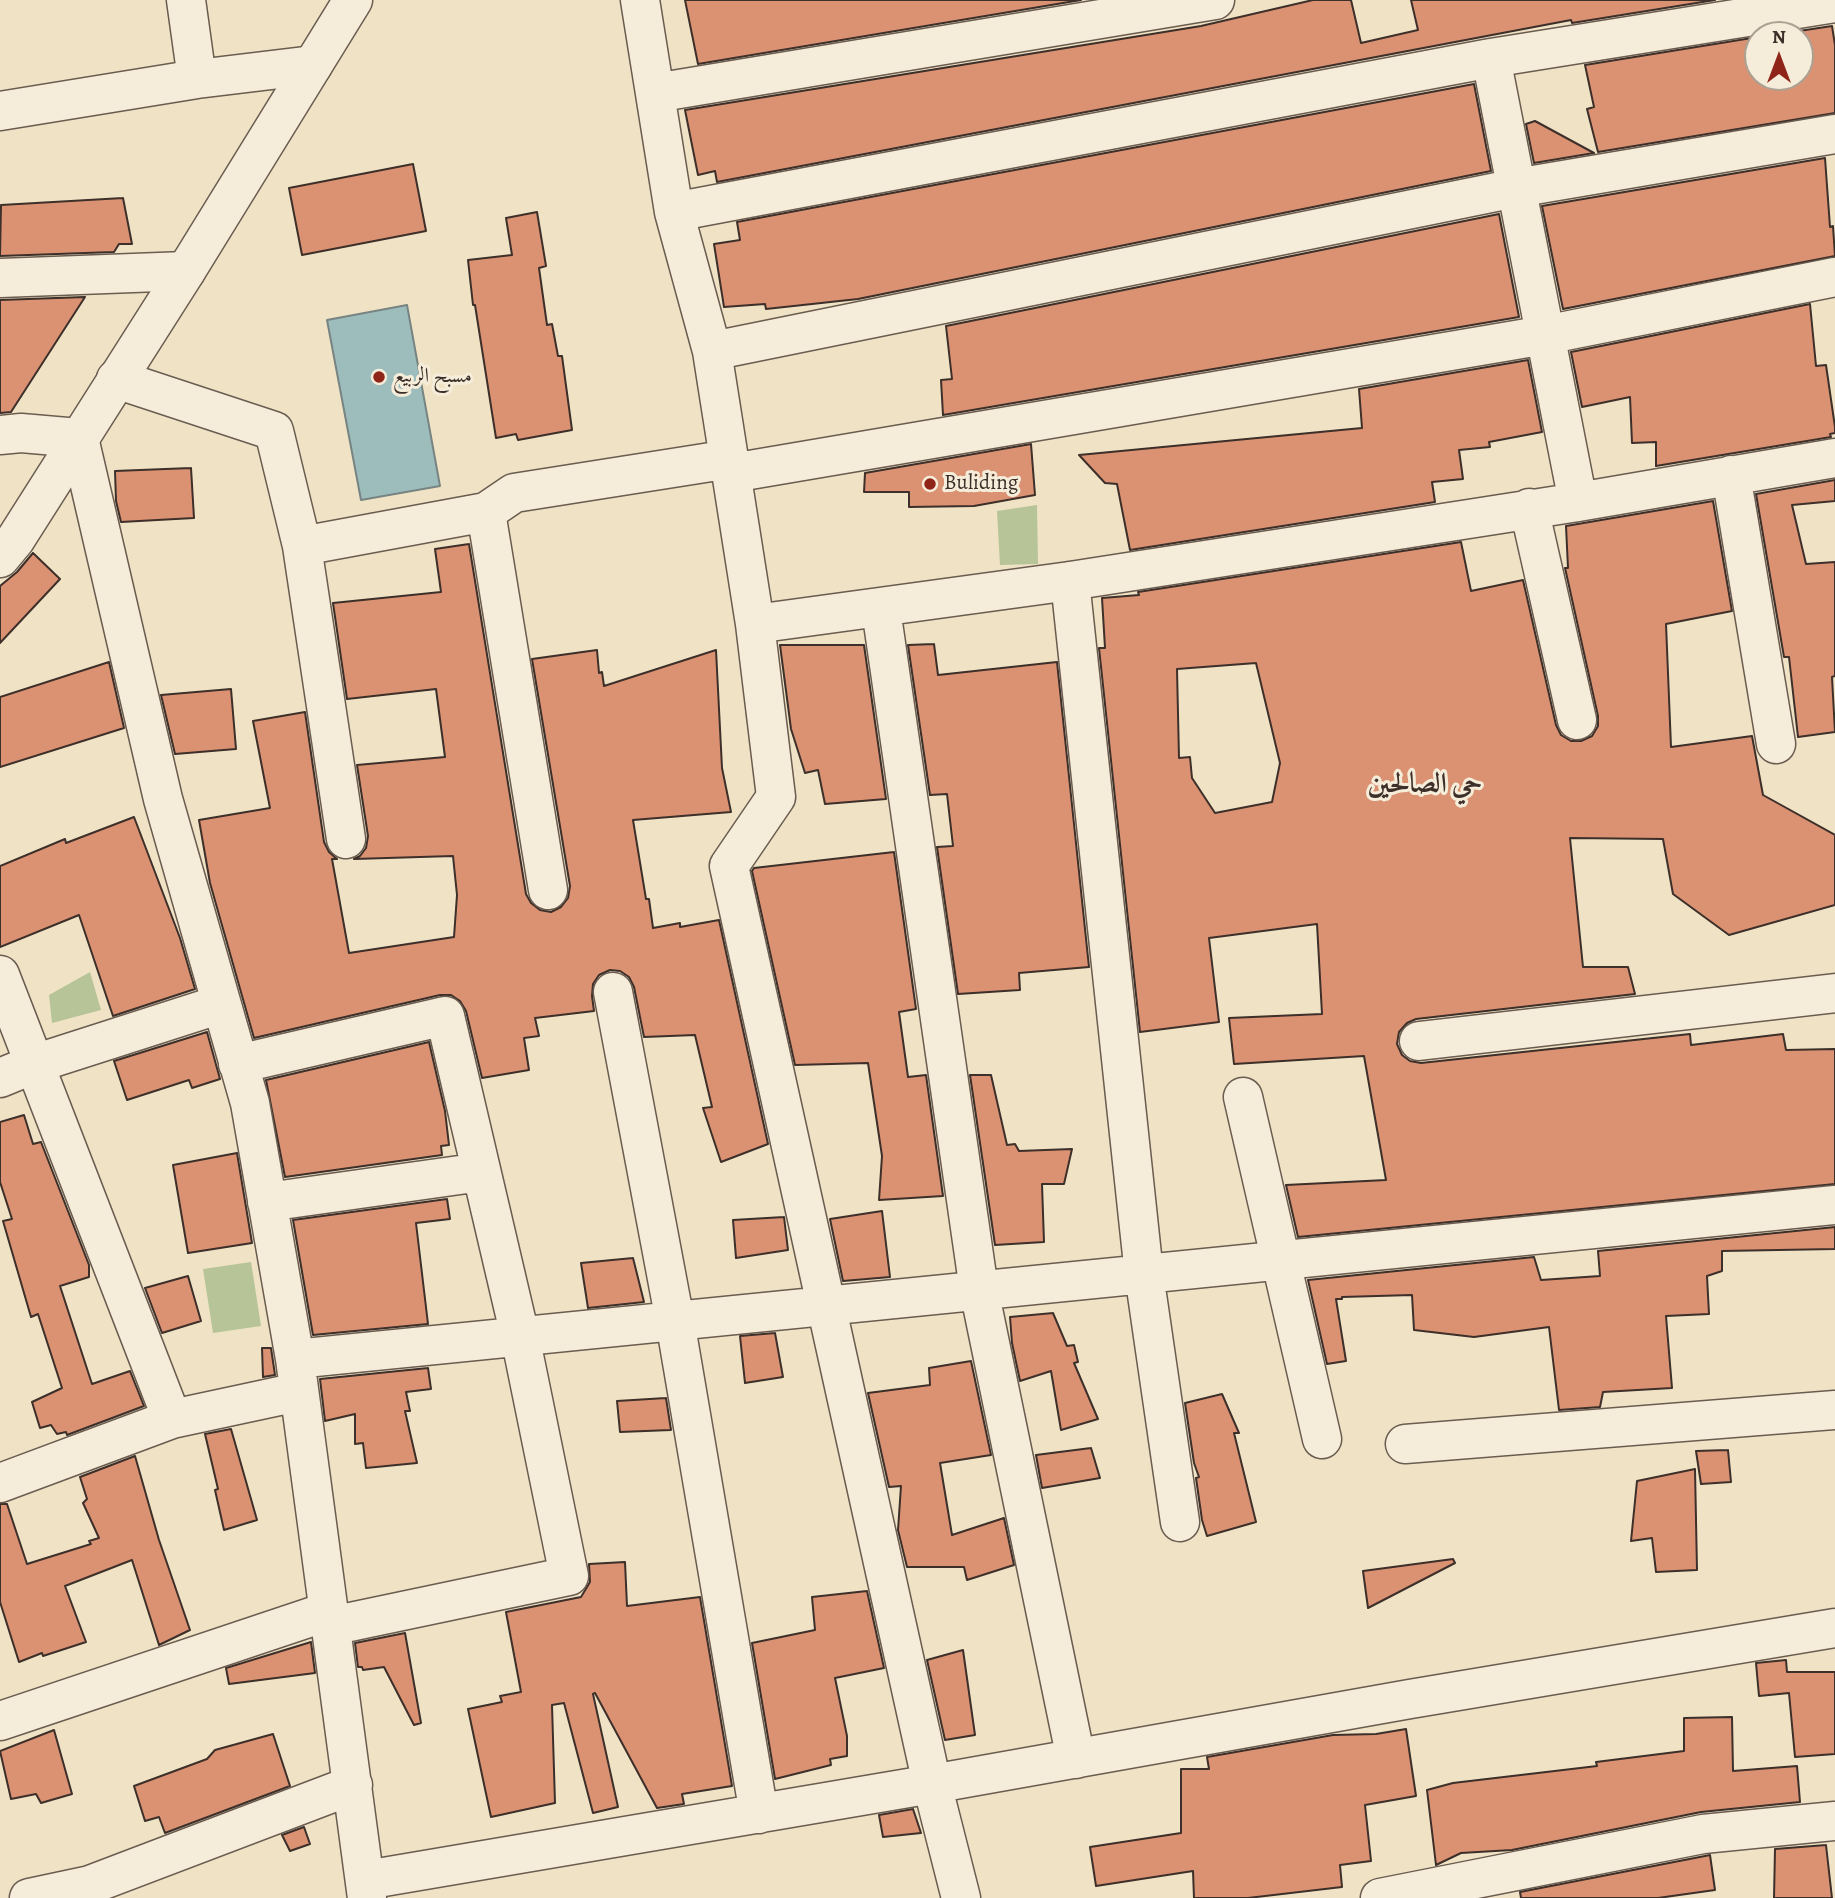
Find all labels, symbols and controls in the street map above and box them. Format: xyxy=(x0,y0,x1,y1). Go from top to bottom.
north arrow xyxy=(1744,21,1814,91)
text: N xyxy=(1772,24,1786,50)
place label: مسبح الربيع xyxy=(393,364,472,390)
marker: مسبح الربيع xyxy=(371,369,387,385)
place label: Buliding xyxy=(944,471,1018,497)
marker: Buliding xyxy=(922,476,938,492)
district label: حي الصالحين xyxy=(1368,768,1482,802)

